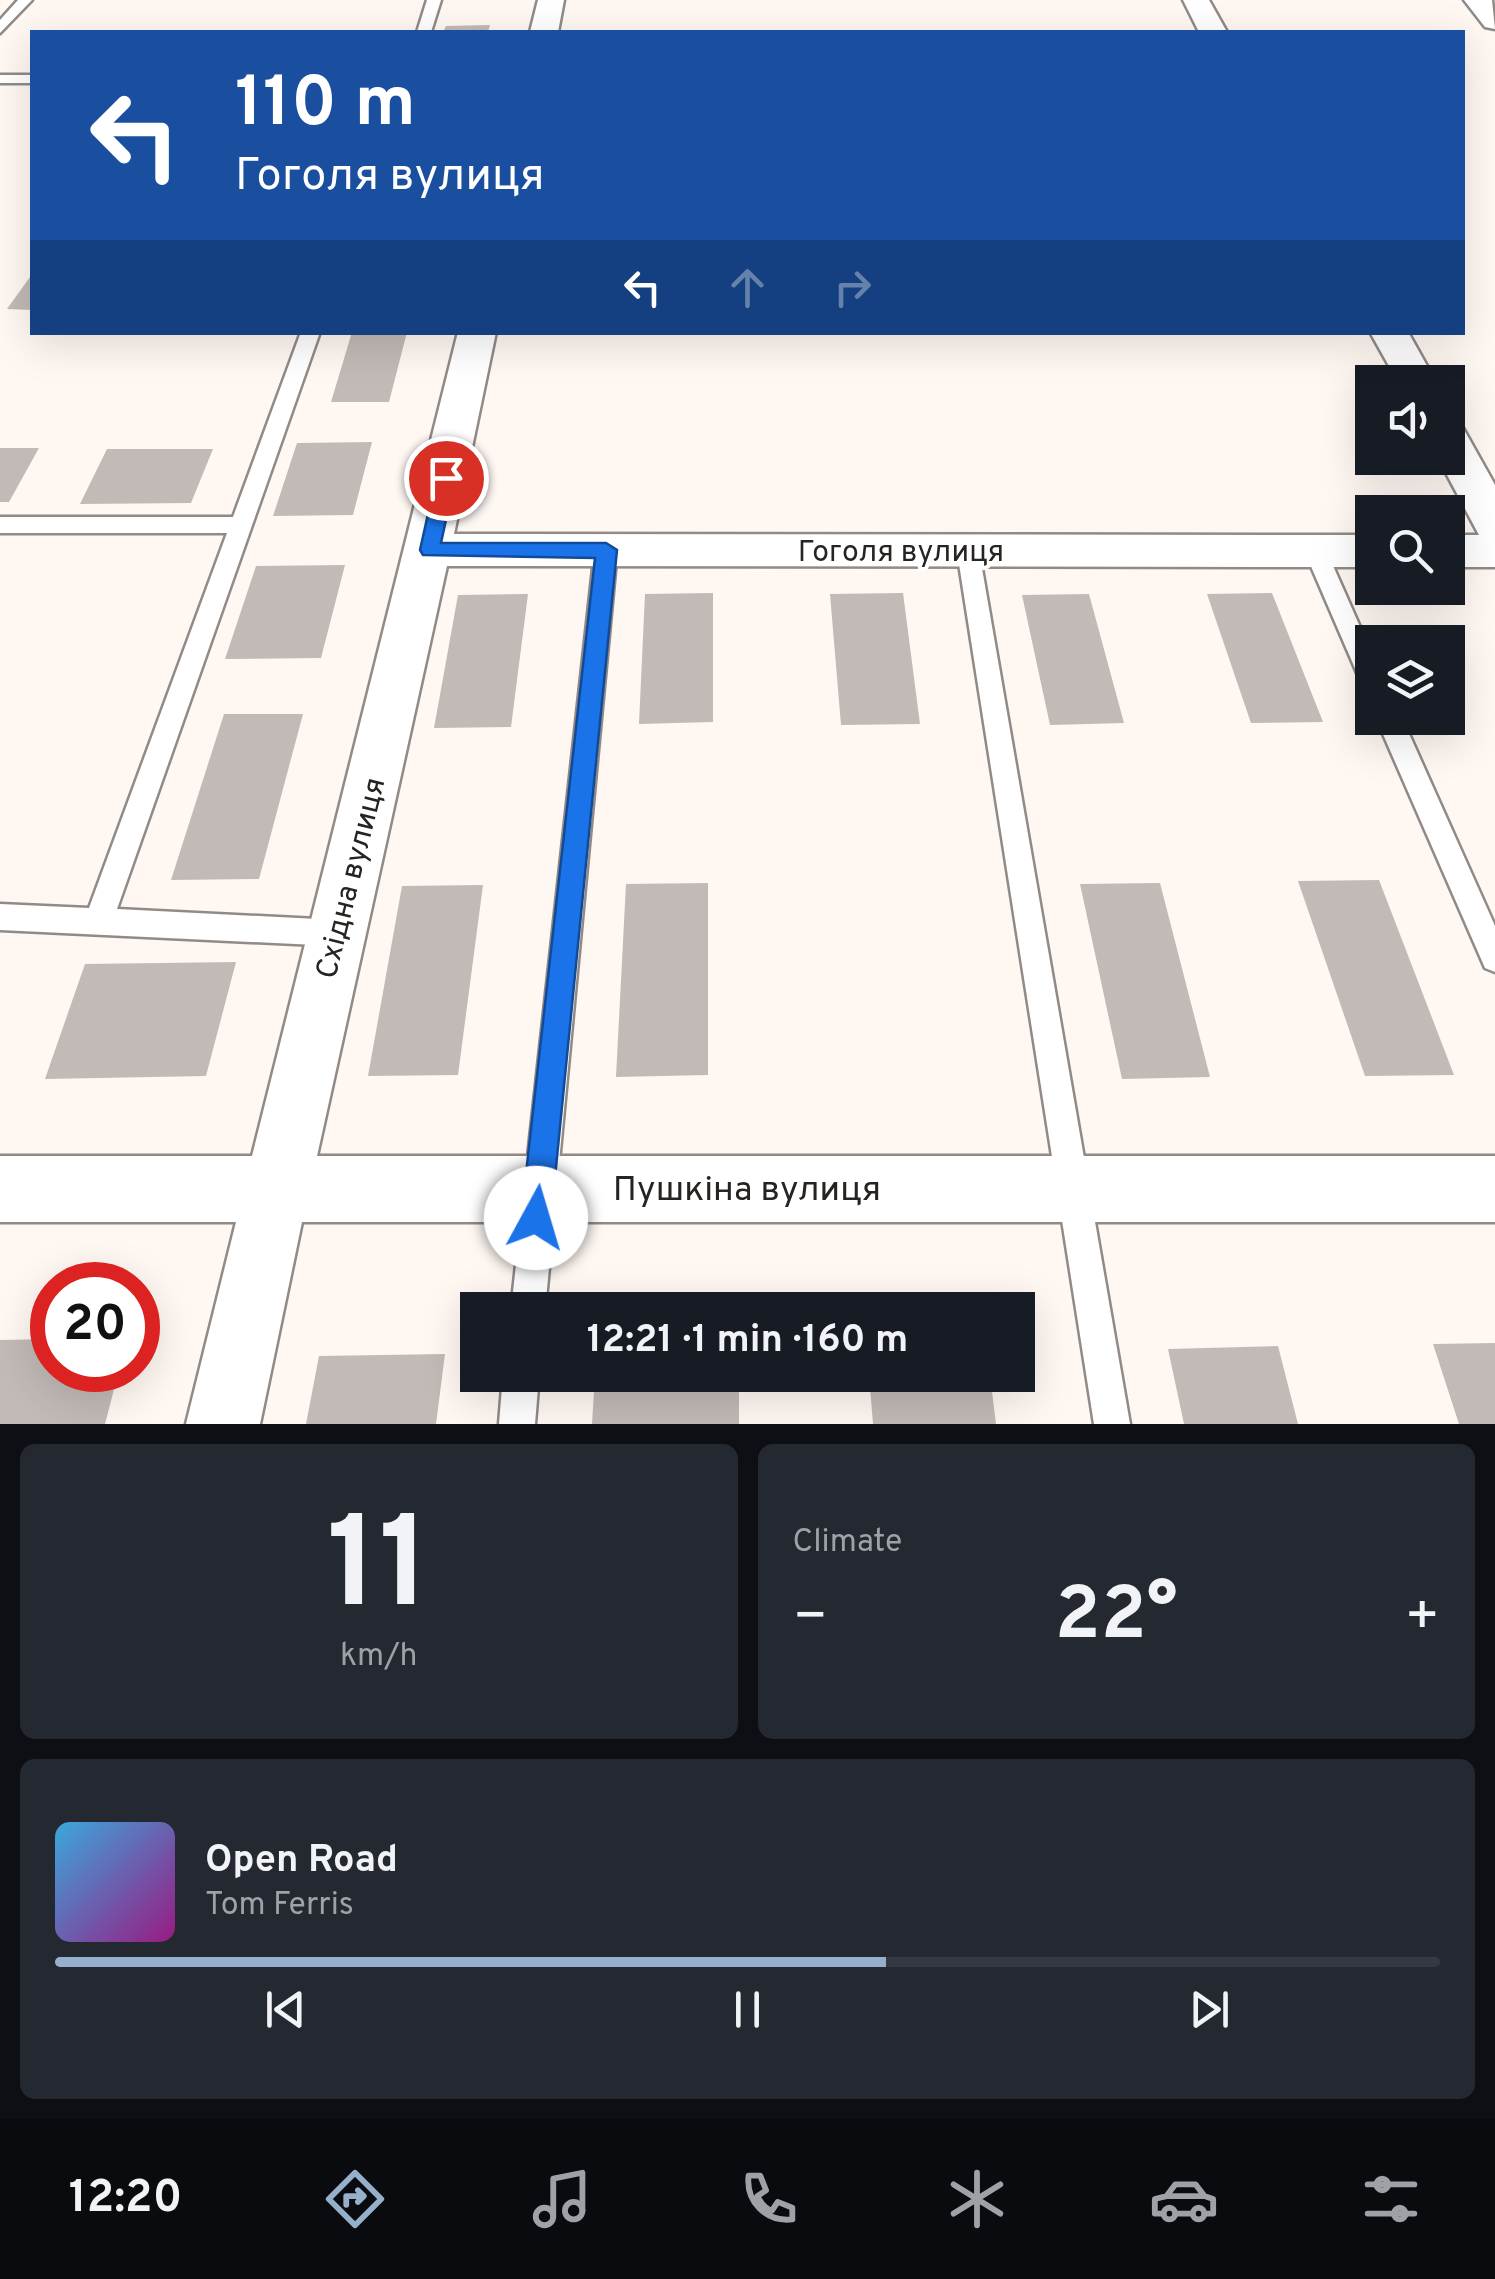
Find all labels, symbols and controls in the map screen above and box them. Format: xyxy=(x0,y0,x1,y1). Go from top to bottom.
text: 110 m xyxy=(235,62,416,151)
icon: left xyxy=(70,70,200,200)
text: Гоголя вулиця xyxy=(235,149,545,206)
icon: left xyxy=(615,260,670,315)
icon: ahead xyxy=(720,260,775,315)
icon: right xyxy=(825,260,880,315)
map controls xyxy=(1355,365,1465,735)
button: sound xyxy=(1355,365,1465,475)
pin xyxy=(404,436,489,521)
icon: arrive xyxy=(419,451,474,506)
button: search xyxy=(1355,495,1465,605)
street label: Гоголя вулиця xyxy=(798,535,1004,572)
button: layers xyxy=(1355,625,1465,735)
street label: Східна вулиця xyxy=(310,774,395,983)
position arrow xyxy=(484,1166,588,1270)
street label: Пушкіна вулиця xyxy=(613,1169,881,1213)
speed limit sign: 20 xyxy=(30,1262,160,1392)
text: 12:21 · 1 min · 160 m xyxy=(587,1317,908,1366)
text: 11 xyxy=(327,1489,431,1654)
text: Climate xyxy=(793,1523,902,1563)
text: 22° xyxy=(1055,1571,1178,1666)
text: − xyxy=(793,1584,828,1654)
text: + xyxy=(1405,1584,1440,1654)
text: km/h xyxy=(340,1637,418,1677)
text: Open Road xyxy=(205,1837,398,1886)
text: Tom Ferris xyxy=(205,1886,354,1926)
icon: previous xyxy=(258,1982,313,2037)
icon: pause xyxy=(720,1982,775,2037)
icon: next xyxy=(1182,1982,1237,2037)
icon: directions xyxy=(320,2164,390,2234)
icon: music xyxy=(527,2164,597,2234)
icon: phone xyxy=(734,2164,804,2234)
icon: climate xyxy=(942,2164,1012,2234)
icon: car xyxy=(1149,2164,1219,2234)
icon: filters xyxy=(1356,2164,1426,2234)
text: 12:20 xyxy=(69,2171,182,2228)

